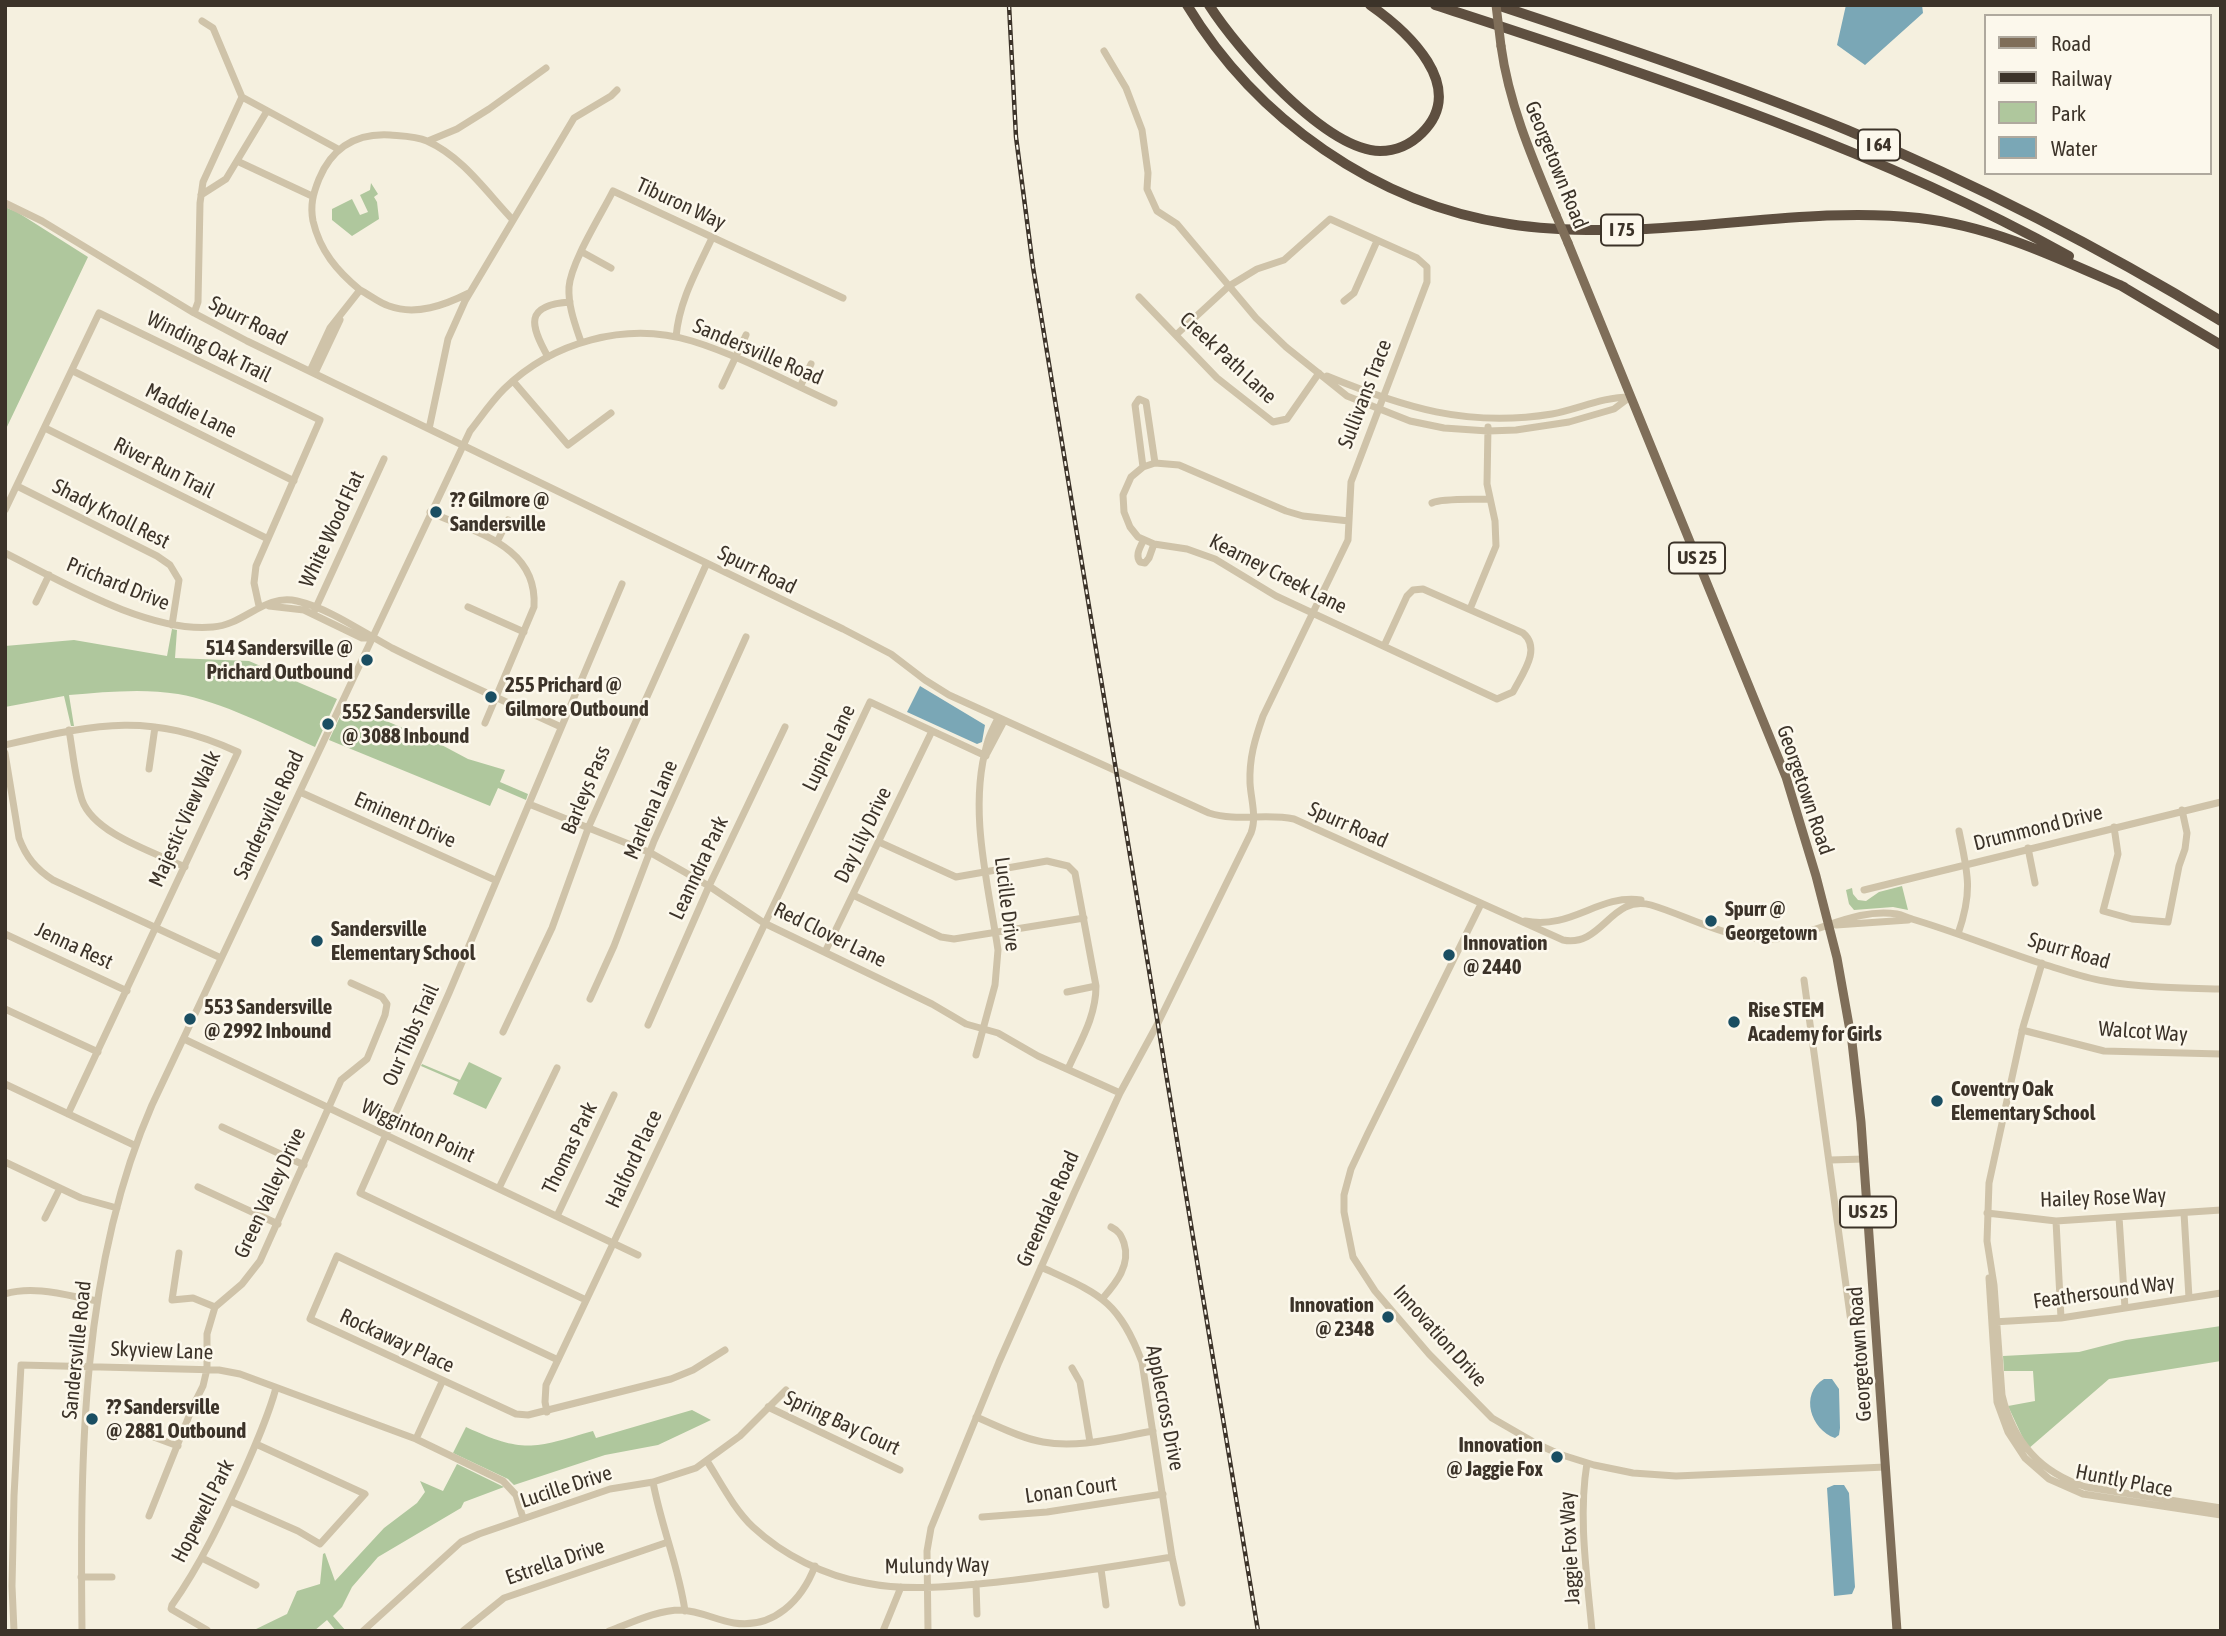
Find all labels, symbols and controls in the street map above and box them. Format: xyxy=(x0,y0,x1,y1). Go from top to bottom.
legend xyxy=(1984,14,2212,175)
text: Road xyxy=(2051,31,2091,55)
text: Railway xyxy=(2051,66,2112,90)
street label: Georgetown Road xyxy=(1519,98,1593,232)
text: Park xyxy=(2051,101,2086,125)
road number: I 64 xyxy=(1858,130,1900,160)
text: Water xyxy=(2051,136,2097,160)
street label: Tiburon Way xyxy=(632,172,730,236)
road number: I 75 xyxy=(1601,214,1643,246)
street label: Spurr Road xyxy=(205,291,291,351)
street label: Winding Oak Trail xyxy=(143,306,275,388)
street label: Creek Path Lane xyxy=(1174,307,1282,409)
street label: Sandersville Road xyxy=(689,313,827,391)
street label: Sullivans Trace xyxy=(1333,336,1397,452)
street label: Maddie Lane xyxy=(141,378,241,444)
street label: River Run Trail xyxy=(109,432,219,504)
street label: White Wood Flat xyxy=(294,467,370,591)
street label: Shady Knoll Rest xyxy=(48,474,174,554)
place label: ?? Gilmore @ Sandersville xyxy=(450,487,549,537)
marker: ?? Gilmore @ Sandersville xyxy=(428,504,444,520)
street label: Kearney Creek Lane xyxy=(1205,529,1351,619)
street label: Spurr Road xyxy=(714,540,800,600)
road number: US 25 xyxy=(1669,542,1725,573)
street label: Prichard Drive xyxy=(63,552,173,616)
place label: 514 Sandersville @ Prichard Outbound xyxy=(205,635,353,685)
marker: 514 Sandersville @ Prichard Outbound xyxy=(359,652,375,668)
place label: 255 Prichard @ Gilmore Outbound xyxy=(505,672,649,722)
marker: 255 Prichard @ Gilmore Outbound xyxy=(483,689,499,705)
place label: 552 Sandersville @ 3088 Inbound xyxy=(342,699,470,749)
street label: Lupine Lane xyxy=(797,701,861,795)
marker: 552 Sandersville @ 3088 Inbound xyxy=(320,716,336,732)
street label: Georgetown Road xyxy=(1771,722,1839,858)
street label: Barleys Pass xyxy=(556,742,616,838)
street label: Majestic View Walk xyxy=(144,747,226,891)
street label: Sandersville Road xyxy=(228,747,310,883)
street label: Marlena Lane xyxy=(619,757,683,863)
street label: Day Lily Drive xyxy=(829,783,897,887)
street label: Eminent Drive xyxy=(350,786,460,854)
street label: Spurr Road xyxy=(1304,796,1392,854)
street label: Drummond Drive xyxy=(1971,800,2105,856)
street label: Leanndra Park xyxy=(664,812,734,924)
street label: Lucille Drive xyxy=(989,855,1025,953)
place label: Spurr @ Georgetown xyxy=(1725,896,1817,946)
street label: Red Clover Lane xyxy=(770,897,890,973)
marker: Spurr @ Georgetown xyxy=(1703,913,1719,929)
place label: Sandersville Elementary School xyxy=(331,916,475,966)
street label: Jenna Rest xyxy=(31,917,117,975)
street label: Spurr Road xyxy=(2025,927,2113,975)
place label: Innovation @ 2440 xyxy=(1463,930,1548,980)
marker: Sandersville Elementary School xyxy=(309,933,325,949)
marker: Innovation @ 2440 xyxy=(1441,947,1457,963)
street label: Our Tibbs Trail xyxy=(377,980,445,1090)
place label: 553 Sandersville @ 2992 Inbound xyxy=(204,994,332,1044)
place label: Rise STEM Academy for Girls xyxy=(1748,997,1882,1047)
marker: 553 Sandersville @ 2992 Inbound xyxy=(182,1011,198,1027)
marker: Rise STEM Academy for Girls xyxy=(1726,1014,1742,1030)
street label: Walcot Way xyxy=(2098,1016,2188,1048)
place label: Coventry Oak Elementary School xyxy=(1951,1076,2095,1126)
marker: Coventry Oak Elementary School xyxy=(1929,1093,1945,1109)
street label: Wigginton Point xyxy=(357,1094,479,1168)
street label: Thomas Park xyxy=(537,1098,603,1198)
street label: Halford Place xyxy=(600,1106,668,1212)
street label: Green Valley Drive xyxy=(229,1124,311,1262)
street label: Greendale Road xyxy=(1011,1147,1085,1271)
street label: Hailey Rose Way xyxy=(2039,1183,2167,1213)
road number: US 25 xyxy=(1840,1196,1896,1228)
street label: Feathersound Way xyxy=(2032,1270,2176,1314)
street label: Sandersville Road xyxy=(57,1280,97,1420)
street label: Innovation Drive xyxy=(1388,1280,1492,1392)
street label: Georgetown Road xyxy=(1843,1286,1877,1422)
place label: Innovation @ 2348 xyxy=(1289,1292,1374,1342)
street label: Rockaway Place xyxy=(336,1303,458,1379)
marker: Innovation @ 2348 xyxy=(1380,1309,1396,1325)
street label: Skyview Lane xyxy=(110,1337,214,1365)
street label: Applecross Drive xyxy=(1140,1343,1190,1473)
street label: Spring Bay Court xyxy=(780,1385,904,1461)
place label: ?? Sandersville @ 2881 Outbound xyxy=(106,1394,246,1444)
marker: ?? Sandersville @ 2881 Outbound xyxy=(84,1411,100,1427)
place label: Innovation @ Jaggie Fox xyxy=(1446,1432,1543,1482)
marker: Innovation @ Jaggie Fox xyxy=(1549,1449,1565,1465)
street label: Hopewell Park xyxy=(166,1455,240,1567)
street label: Huntly Place xyxy=(2073,1459,2175,1503)
street label: Lucille Drive xyxy=(517,1460,615,1514)
street label: Lonan Court xyxy=(1023,1471,1119,1509)
street label: Jaggie Fox Way xyxy=(1554,1491,1586,1605)
street label: Estrella Drive xyxy=(502,1533,608,1591)
street label: Mulundy Way xyxy=(884,1552,990,1580)

